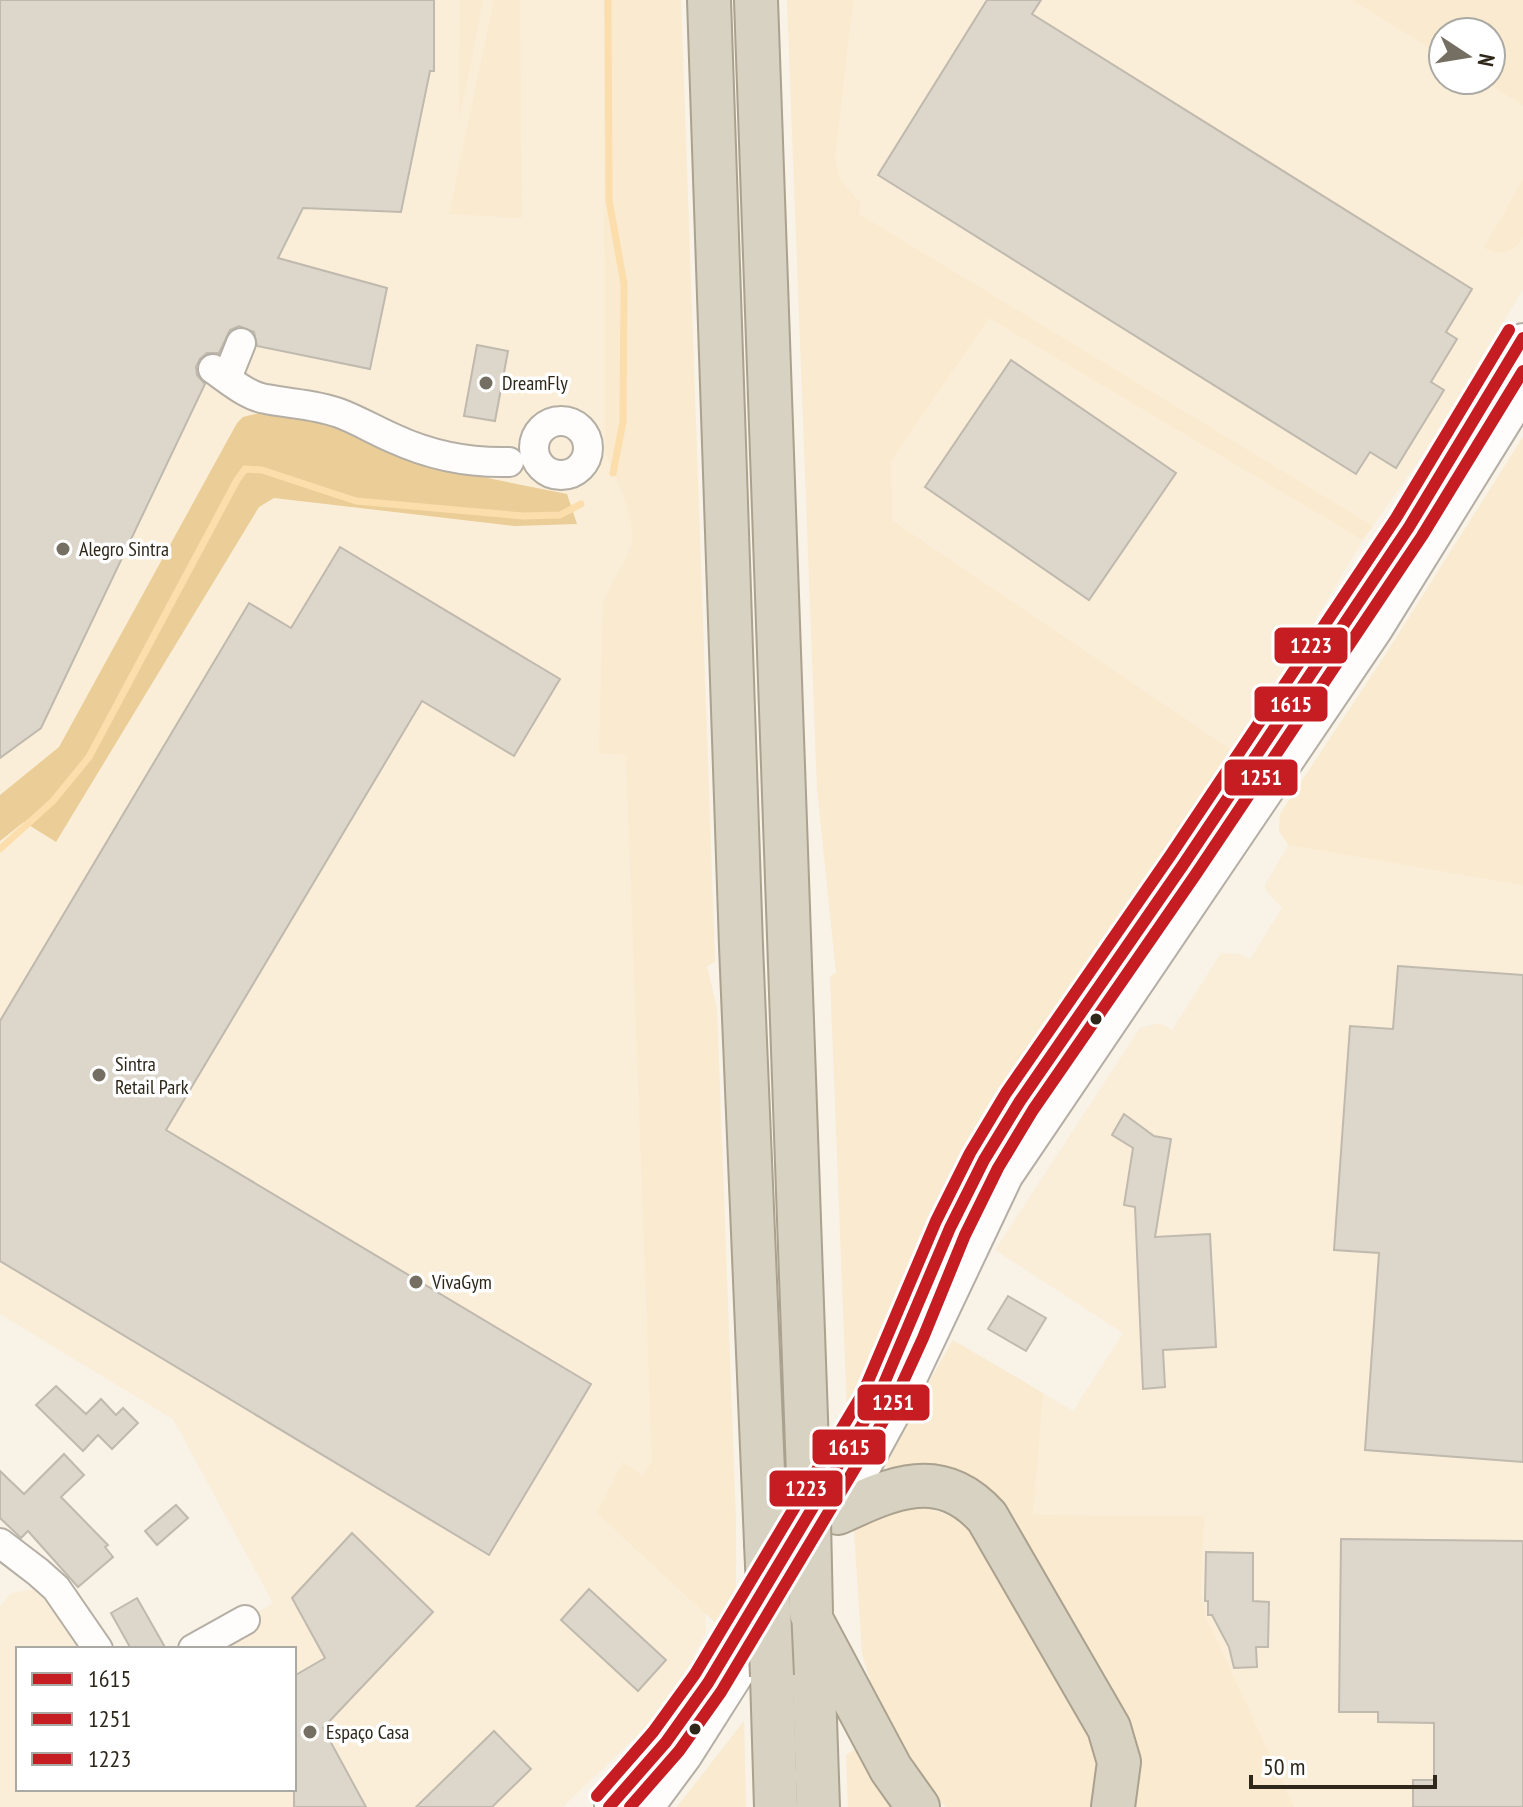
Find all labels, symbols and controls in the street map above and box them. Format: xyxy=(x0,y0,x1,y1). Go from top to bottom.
north arrow xyxy=(1427,16,1507,96)
text: N xyxy=(1472,51,1501,69)
place label: DreamFly xyxy=(502,370,568,396)
marker: DreamFly xyxy=(477,374,495,392)
place label: Alegro Sintra xyxy=(79,536,169,562)
marker: Alegro Sintra xyxy=(54,540,72,558)
line badge: 1223 xyxy=(1273,626,1349,665)
text: 1223 xyxy=(1290,631,1332,659)
line badge: 1615 xyxy=(1253,685,1329,723)
text: 1615 xyxy=(1270,690,1312,718)
line badge: 1251 xyxy=(1223,758,1299,797)
text: 1251 xyxy=(1240,763,1282,791)
unlabelled marker xyxy=(1088,1011,1104,1027)
place label: Sintra Retail Park xyxy=(115,1051,189,1100)
marker: Sintra Retail Park xyxy=(90,1066,108,1084)
place label: VivaGym xyxy=(431,1269,492,1295)
marker: VivaGym xyxy=(407,1273,425,1291)
line badge: 1251 xyxy=(856,1383,931,1422)
text: 1251 xyxy=(872,1388,914,1416)
line badge: 1615 xyxy=(811,1428,887,1466)
text: 1615 xyxy=(828,1433,870,1461)
line badge: 1223 xyxy=(768,1469,844,1508)
text: 1223 xyxy=(785,1474,827,1502)
legend xyxy=(16,1647,296,1791)
text: 1615 xyxy=(88,1663,131,1694)
text: 1251 xyxy=(88,1703,131,1734)
place label: Espaço Casa xyxy=(326,1719,409,1745)
unlabelled marker xyxy=(687,1721,703,1737)
marker: Espaço Casa xyxy=(301,1723,319,1741)
scale bar xyxy=(1251,1739,1435,1789)
text: 1223 xyxy=(88,1743,131,1774)
text: 50 m xyxy=(1263,1751,1305,1782)

